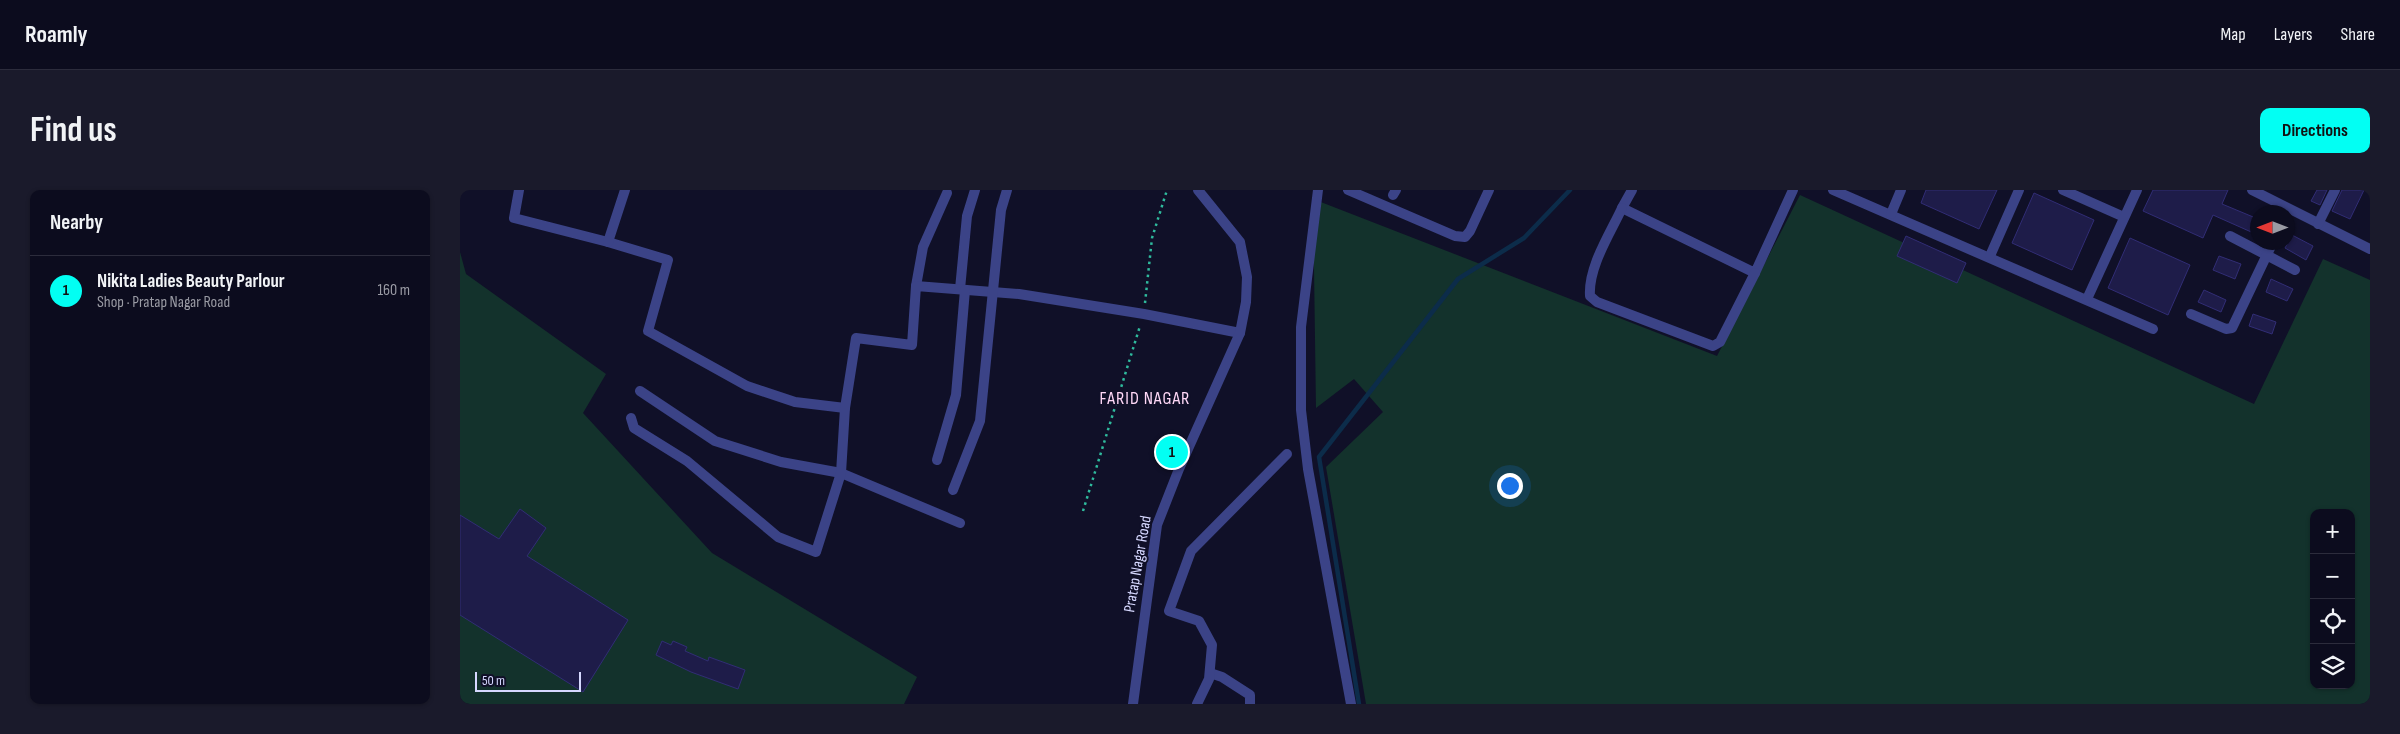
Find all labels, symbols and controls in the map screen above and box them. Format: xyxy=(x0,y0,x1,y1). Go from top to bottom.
text: Roamly xyxy=(25,20,88,49)
text: Map xyxy=(2221,24,2246,45)
text: Layers xyxy=(2274,24,2313,45)
text: Share xyxy=(2341,24,2375,45)
button: Directions xyxy=(2260,108,2370,153)
text: Find us xyxy=(30,109,117,152)
north arrow xyxy=(2250,205,2295,250)
text: Nearby xyxy=(50,210,103,235)
text: Nikita Ladies Beauty Parlour xyxy=(97,270,285,293)
text: 1 xyxy=(63,281,69,300)
text: 160 m xyxy=(377,281,410,300)
text: Shop · Pratap Nagar Road xyxy=(97,293,230,312)
district label: FARID NAGAR xyxy=(1100,388,1190,409)
pin: 1 xyxy=(1156,433,1188,471)
your location xyxy=(1497,473,1523,499)
map controls xyxy=(2310,509,2355,689)
button: + xyxy=(2310,509,2355,554)
street label: Pratap Nagar Road xyxy=(1120,514,1156,614)
button: − xyxy=(2310,554,2355,599)
button: locate xyxy=(2310,599,2355,644)
button: layers xyxy=(2310,644,2355,689)
scale bar xyxy=(475,669,581,692)
text: 50 m xyxy=(482,672,505,689)

